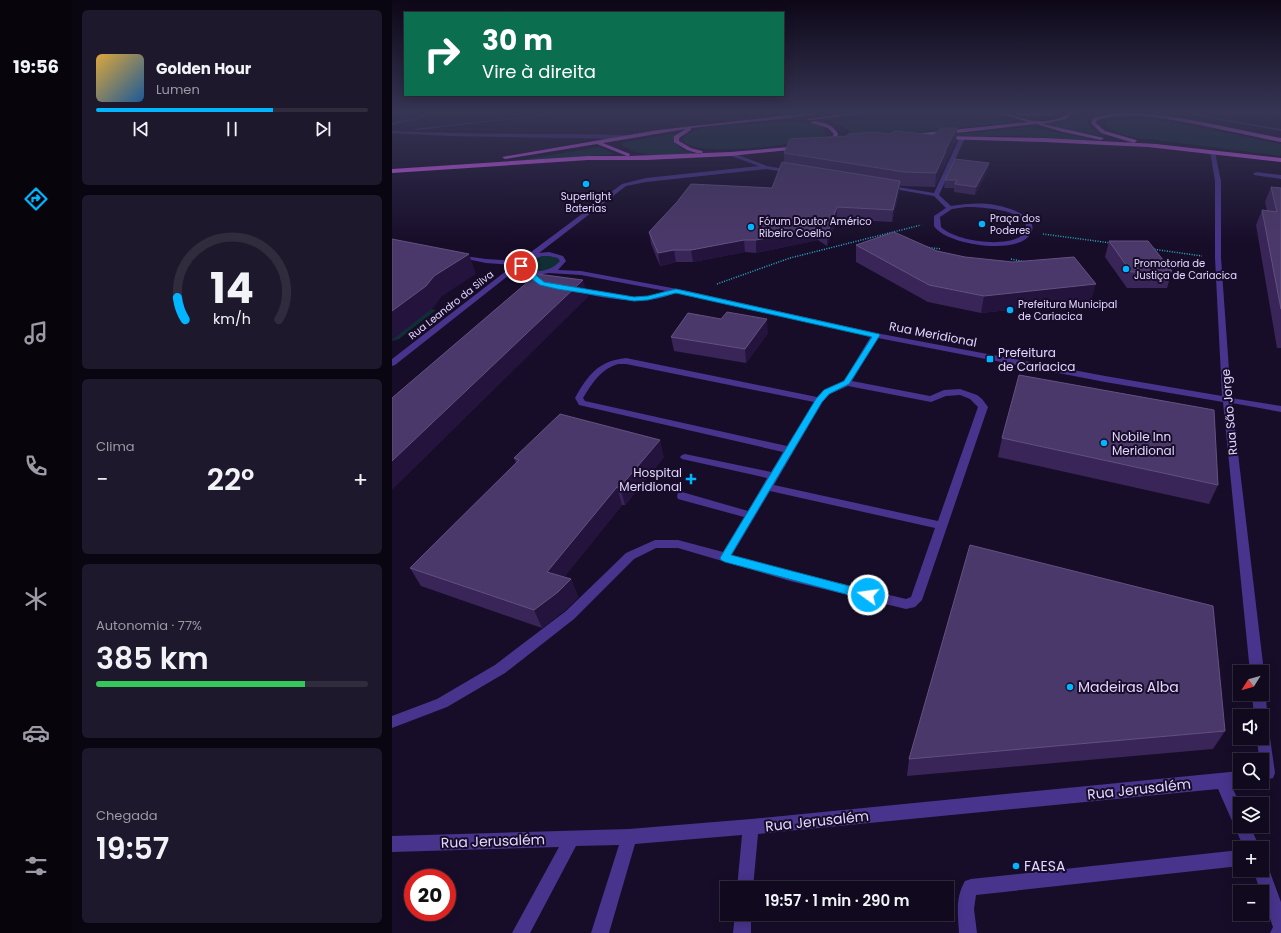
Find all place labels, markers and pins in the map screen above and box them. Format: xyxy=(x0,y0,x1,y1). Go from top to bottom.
marker: Superlight Baterias xyxy=(581,179,591,189)
place label: Superlight Baterias xyxy=(561,189,612,216)
place label: Praça dos Poderes xyxy=(990,211,1040,238)
place label: Fórum Doutor Américo Ribeiro Coelho xyxy=(759,214,872,241)
marker: Praça dos Poderes xyxy=(977,219,987,229)
marker: Fórum Doutor Américo Ribeiro Coelho xyxy=(746,222,756,232)
pin xyxy=(504,249,538,283)
place label: Promotoria de Justiça de Cariacica xyxy=(1134,256,1237,283)
marker: Promotoria de Justiça de Cariacica xyxy=(1121,264,1131,274)
place label: Prefeitura Municipal de Cariacica xyxy=(1018,297,1117,324)
marker: Prefeitura Municipal de Cariacica xyxy=(1005,305,1015,315)
place label: Prefeitura de Cariacica xyxy=(998,344,1075,375)
marker: Prefeitura de Cariacica xyxy=(985,354,995,364)
place label: Nobile Inn Meridional xyxy=(1112,428,1175,459)
marker: Nobile Inn Meridional xyxy=(1099,438,1109,448)
place label: Hospital Meridional xyxy=(619,464,682,495)
marker: Hospital Meridional xyxy=(685,473,697,485)
place label: Madeiras Alba xyxy=(1078,677,1179,697)
marker: Madeiras Alba xyxy=(1065,682,1075,692)
place label: FAESA xyxy=(1024,856,1065,876)
marker: FAESA xyxy=(1011,861,1021,871)

